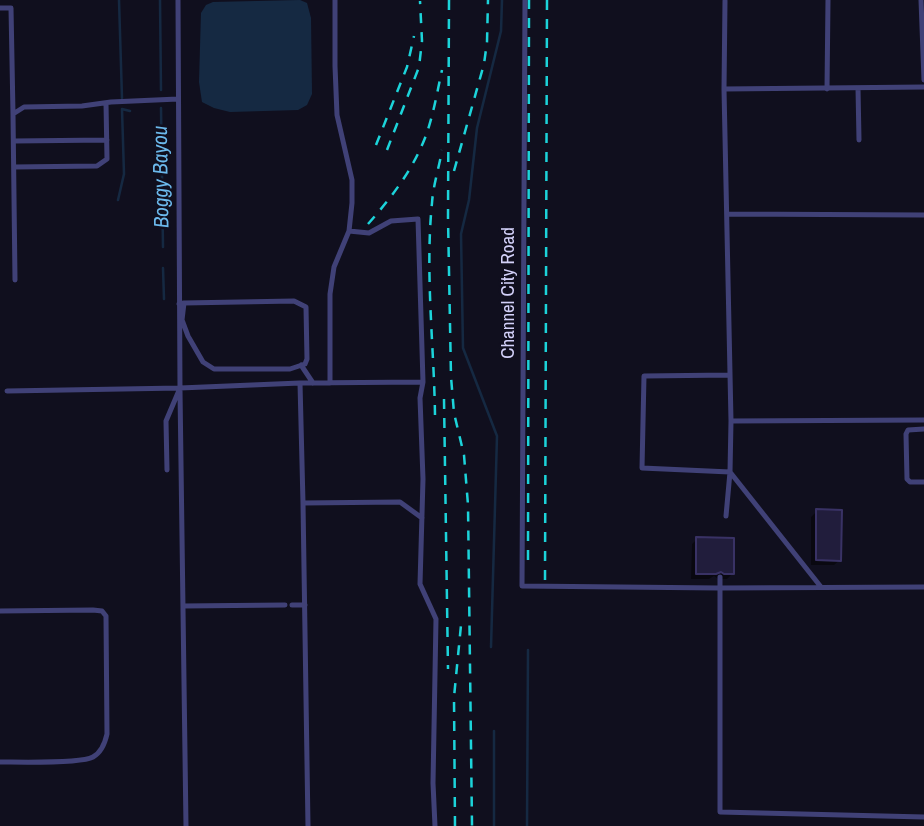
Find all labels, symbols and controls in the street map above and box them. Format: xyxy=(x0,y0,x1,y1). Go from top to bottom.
water label: Boggy Bayou xyxy=(149,126,175,228)
street label: Channel City Road xyxy=(498,227,520,359)

